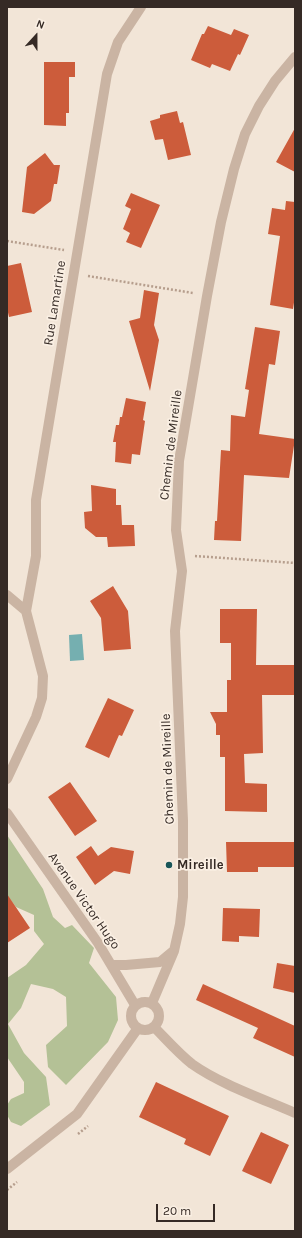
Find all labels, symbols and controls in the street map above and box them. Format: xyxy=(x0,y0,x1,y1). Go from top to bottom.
north arrow xyxy=(16,16,56,56)
text: N xyxy=(34,17,46,32)
street label: Rue Lamartine xyxy=(41,259,69,347)
street label: Chemin de Mireille xyxy=(156,389,186,501)
street label: Chemin de Mireille xyxy=(158,713,178,825)
street label: Avenue Victor Hugo xyxy=(45,850,123,952)
place label: Mireille xyxy=(177,857,224,873)
marker: Mireille xyxy=(164,860,174,870)
scale bar xyxy=(158,1196,217,1222)
text: 20 m xyxy=(163,1204,191,1218)

